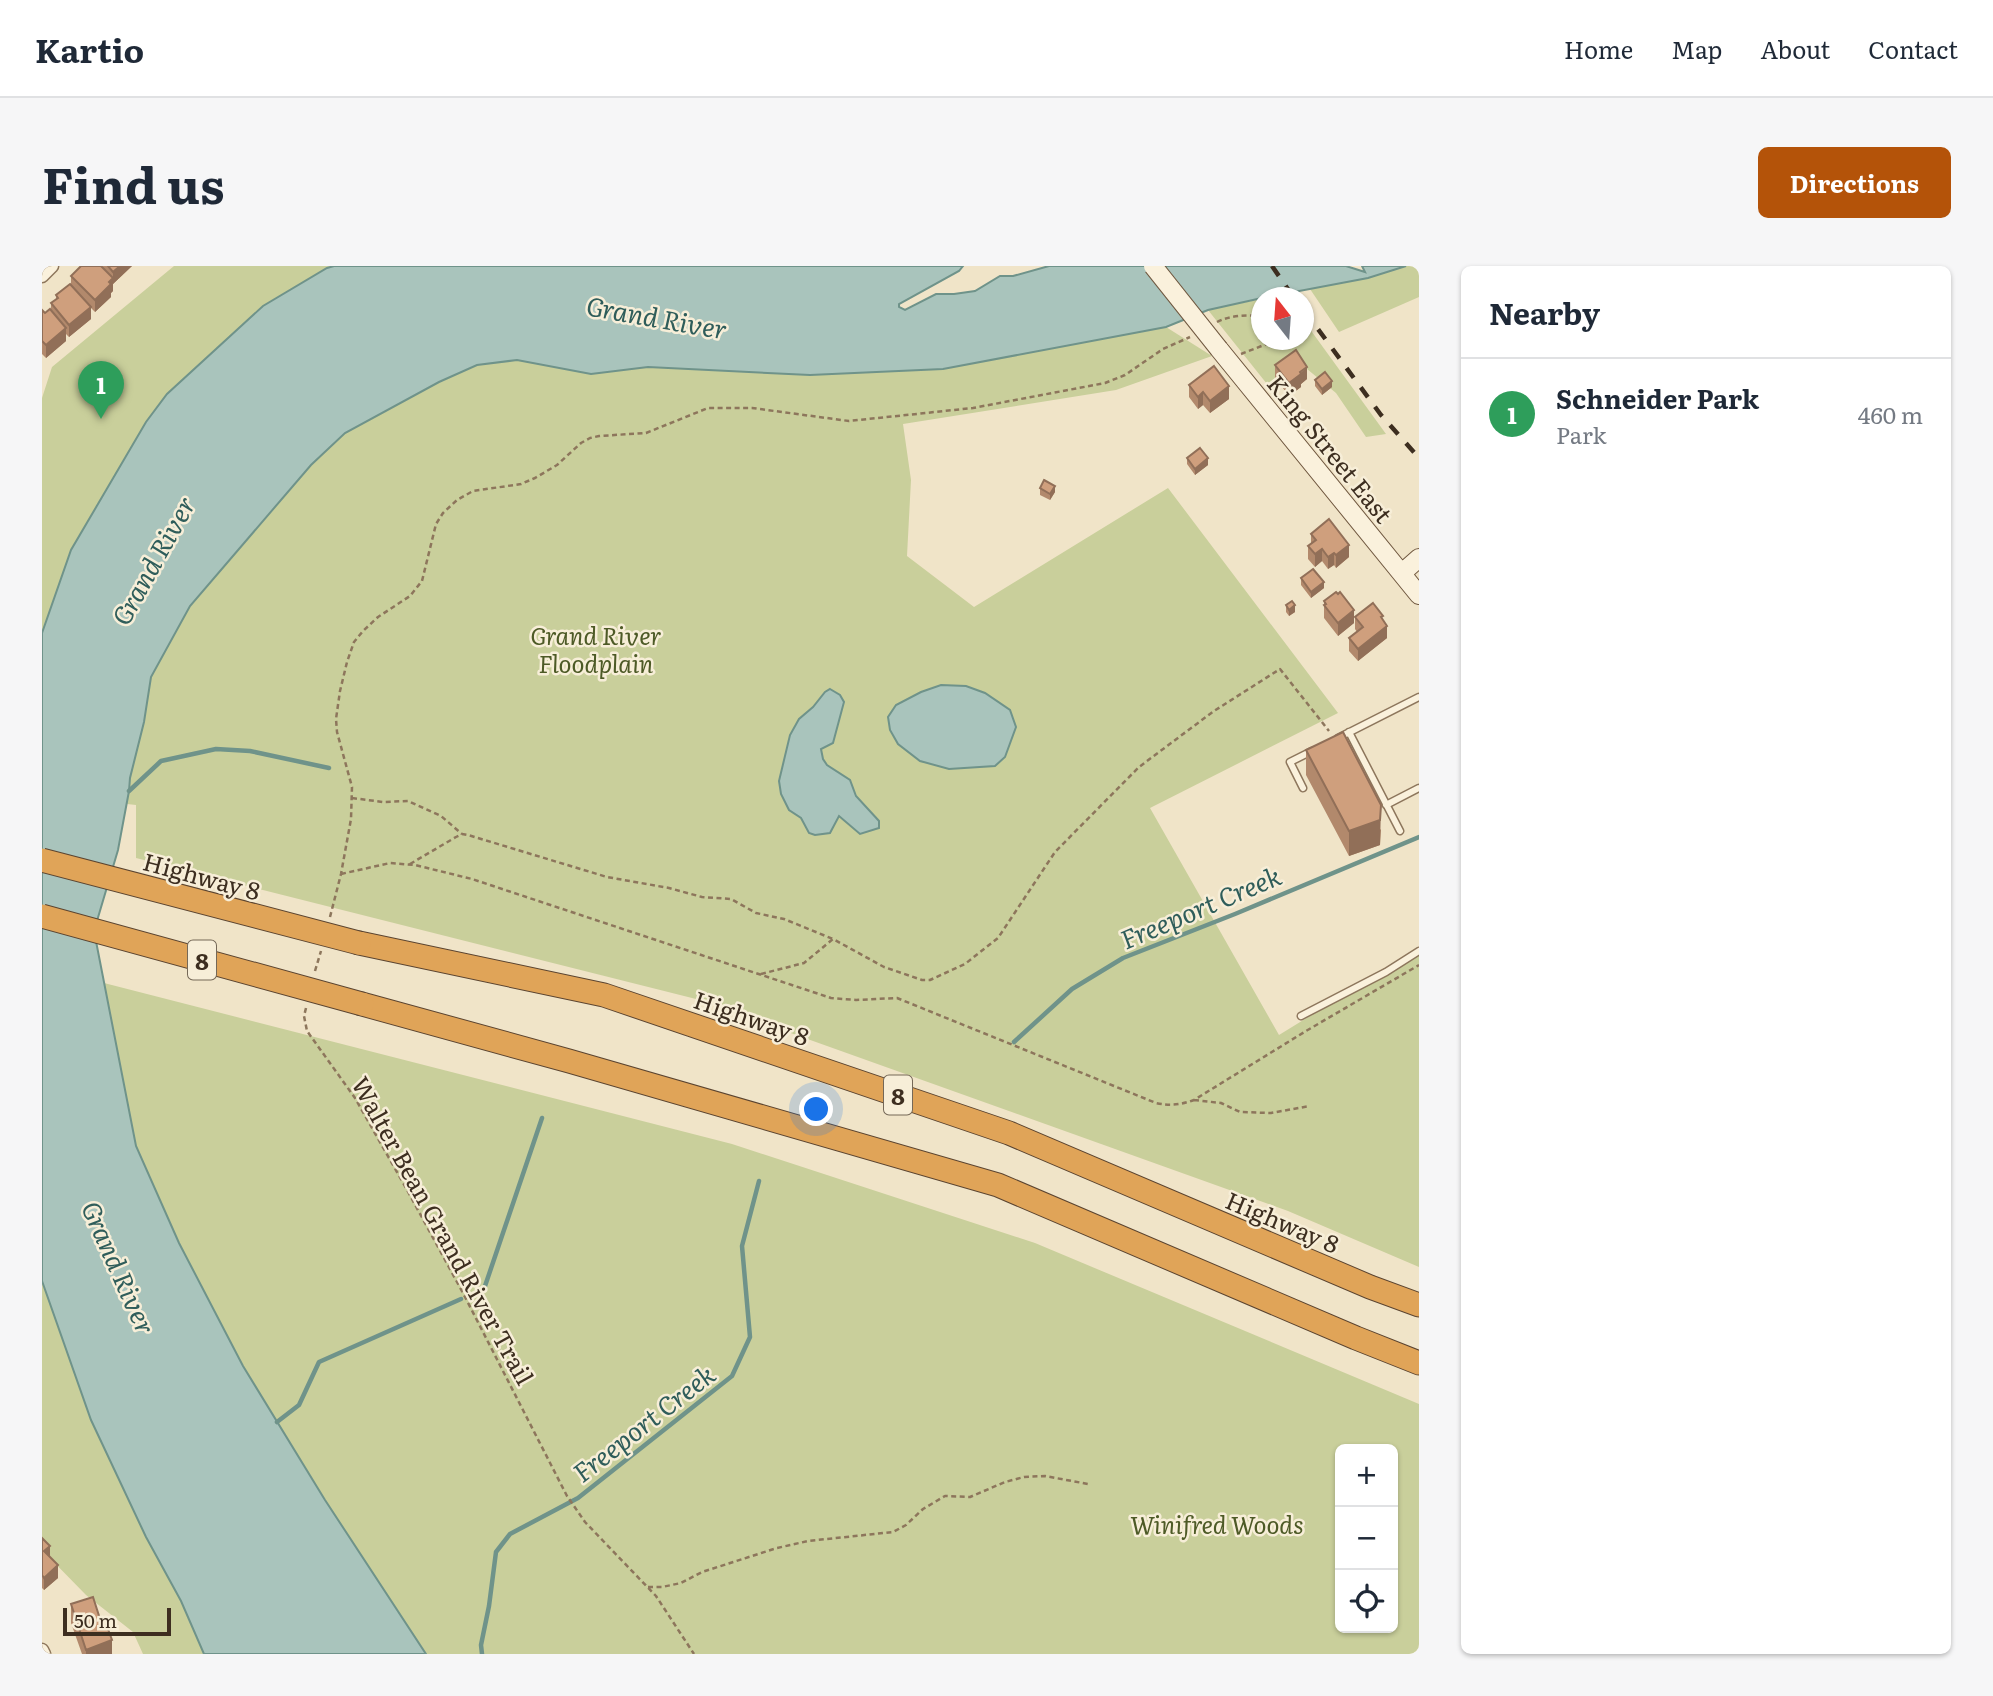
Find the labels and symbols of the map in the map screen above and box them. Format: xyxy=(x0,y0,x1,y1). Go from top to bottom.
water label: Grand River xyxy=(583,284,731,348)
north arrow xyxy=(1251,287,1314,350)
pin: 1 xyxy=(78,361,124,419)
street label: King Street East xyxy=(1260,366,1402,530)
water label: Grand River xyxy=(100,488,204,632)
park label: Grand River Floodplain xyxy=(530,617,662,680)
street label: Highway 8 xyxy=(139,843,265,907)
water label: Freeport Creek xyxy=(1114,854,1287,957)
road number: 8 xyxy=(188,940,216,980)
street label: Highway 8 xyxy=(689,981,815,1053)
street label: Walter Bean Grand River Trail xyxy=(344,1070,544,1390)
road number: 8 xyxy=(884,1076,912,1114)
your location xyxy=(799,1092,833,1126)
street label: Highway 8 xyxy=(1221,1181,1345,1261)
water label: Grand River xyxy=(73,1194,167,1340)
water label: Freeport Creek xyxy=(564,1353,723,1490)
park label: Winifred Woods xyxy=(1130,1506,1304,1541)
scale bar xyxy=(63,1605,172,1637)

